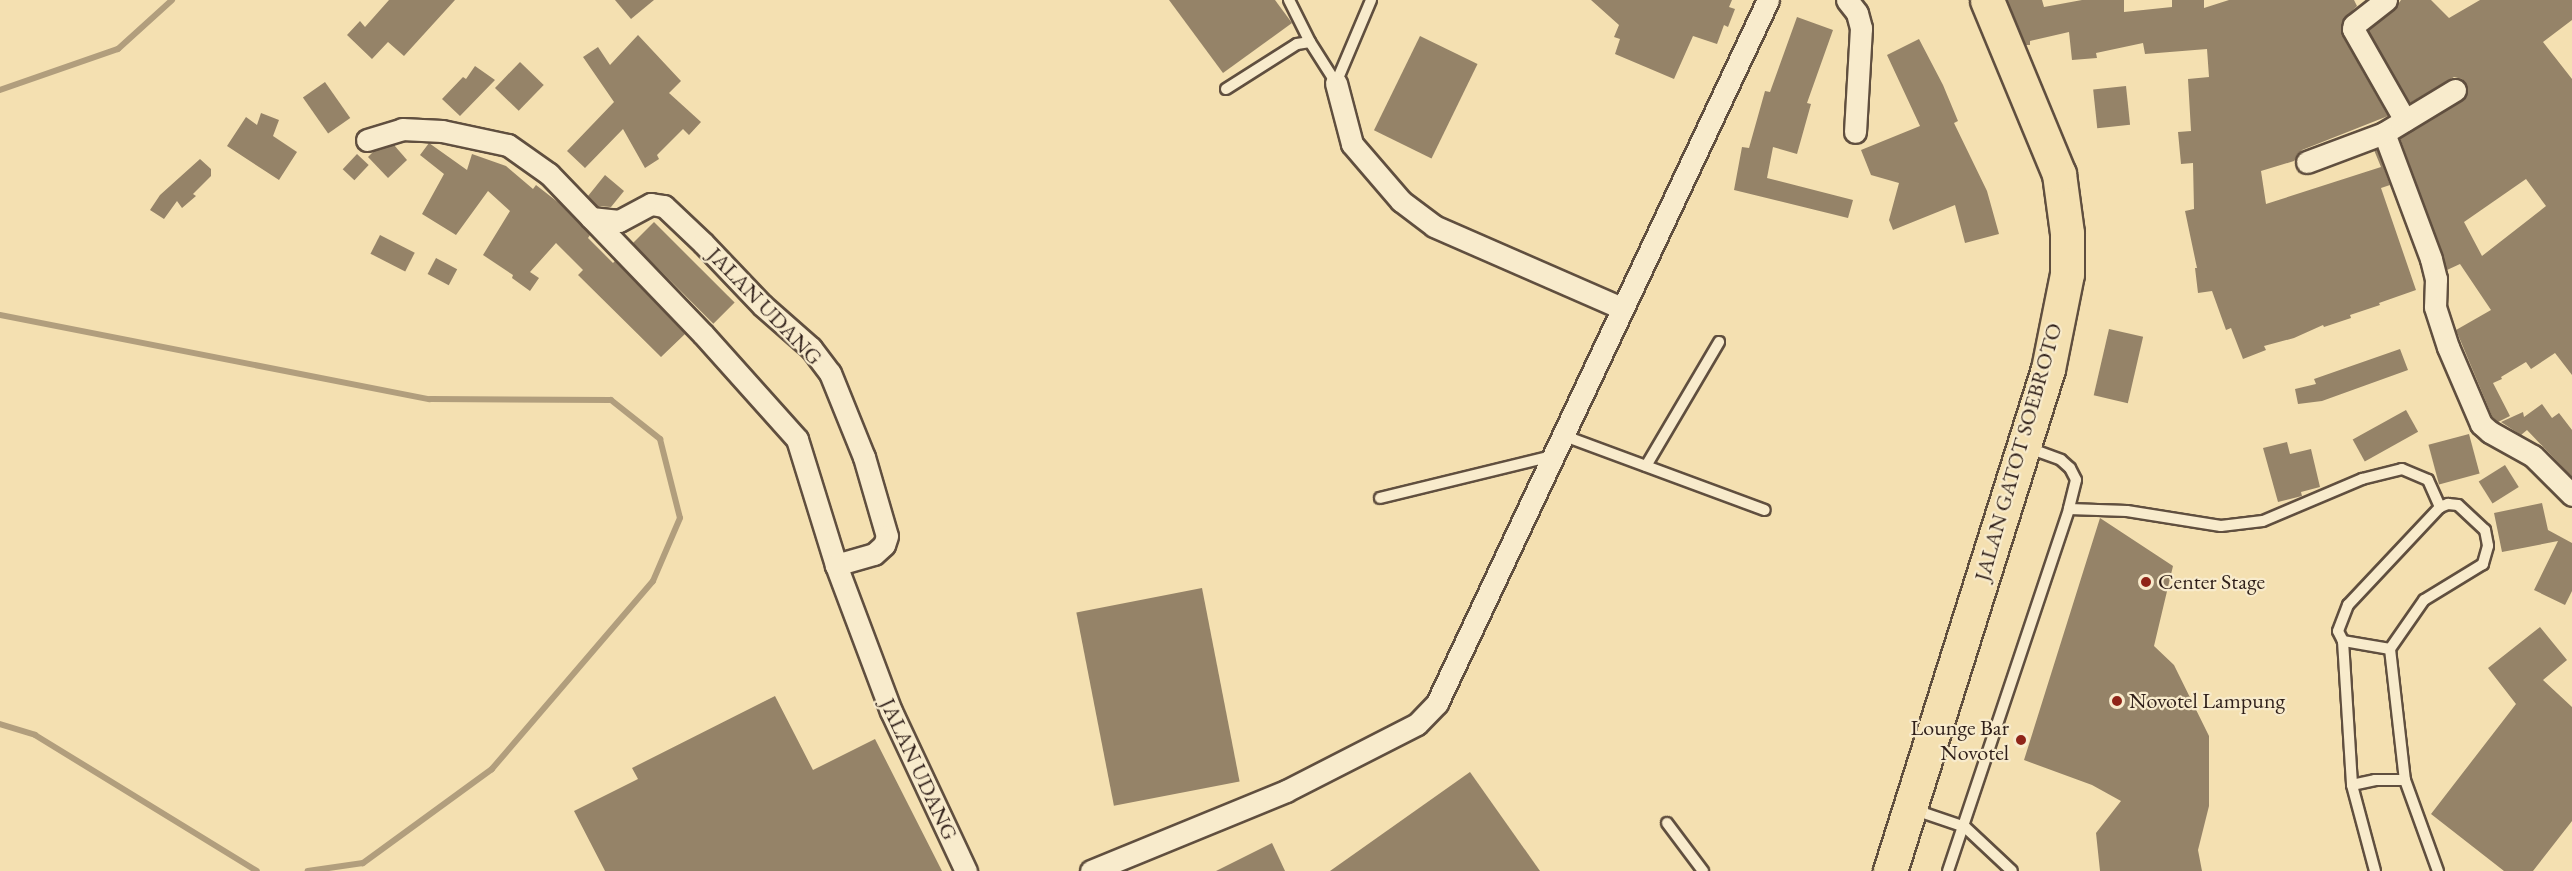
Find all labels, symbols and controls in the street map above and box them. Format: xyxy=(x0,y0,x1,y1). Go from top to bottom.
street label: JALAN UDANG xyxy=(702,242,828,370)
street label: JALAN GATOT SOEBROTO xyxy=(1969,320,2067,584)
place label: Center Stage xyxy=(2158,569,2265,595)
marker: Center Stage xyxy=(2139,575,2153,589)
place label: Novotel Lampung xyxy=(2129,688,2285,714)
street label: JALAN UDANG xyxy=(875,694,963,844)
marker: Novotel Lampung xyxy=(2110,694,2124,708)
place label: Lounge Bar Novotel xyxy=(1910,714,2009,766)
marker: Lounge Bar Novotel xyxy=(2014,733,2028,747)

